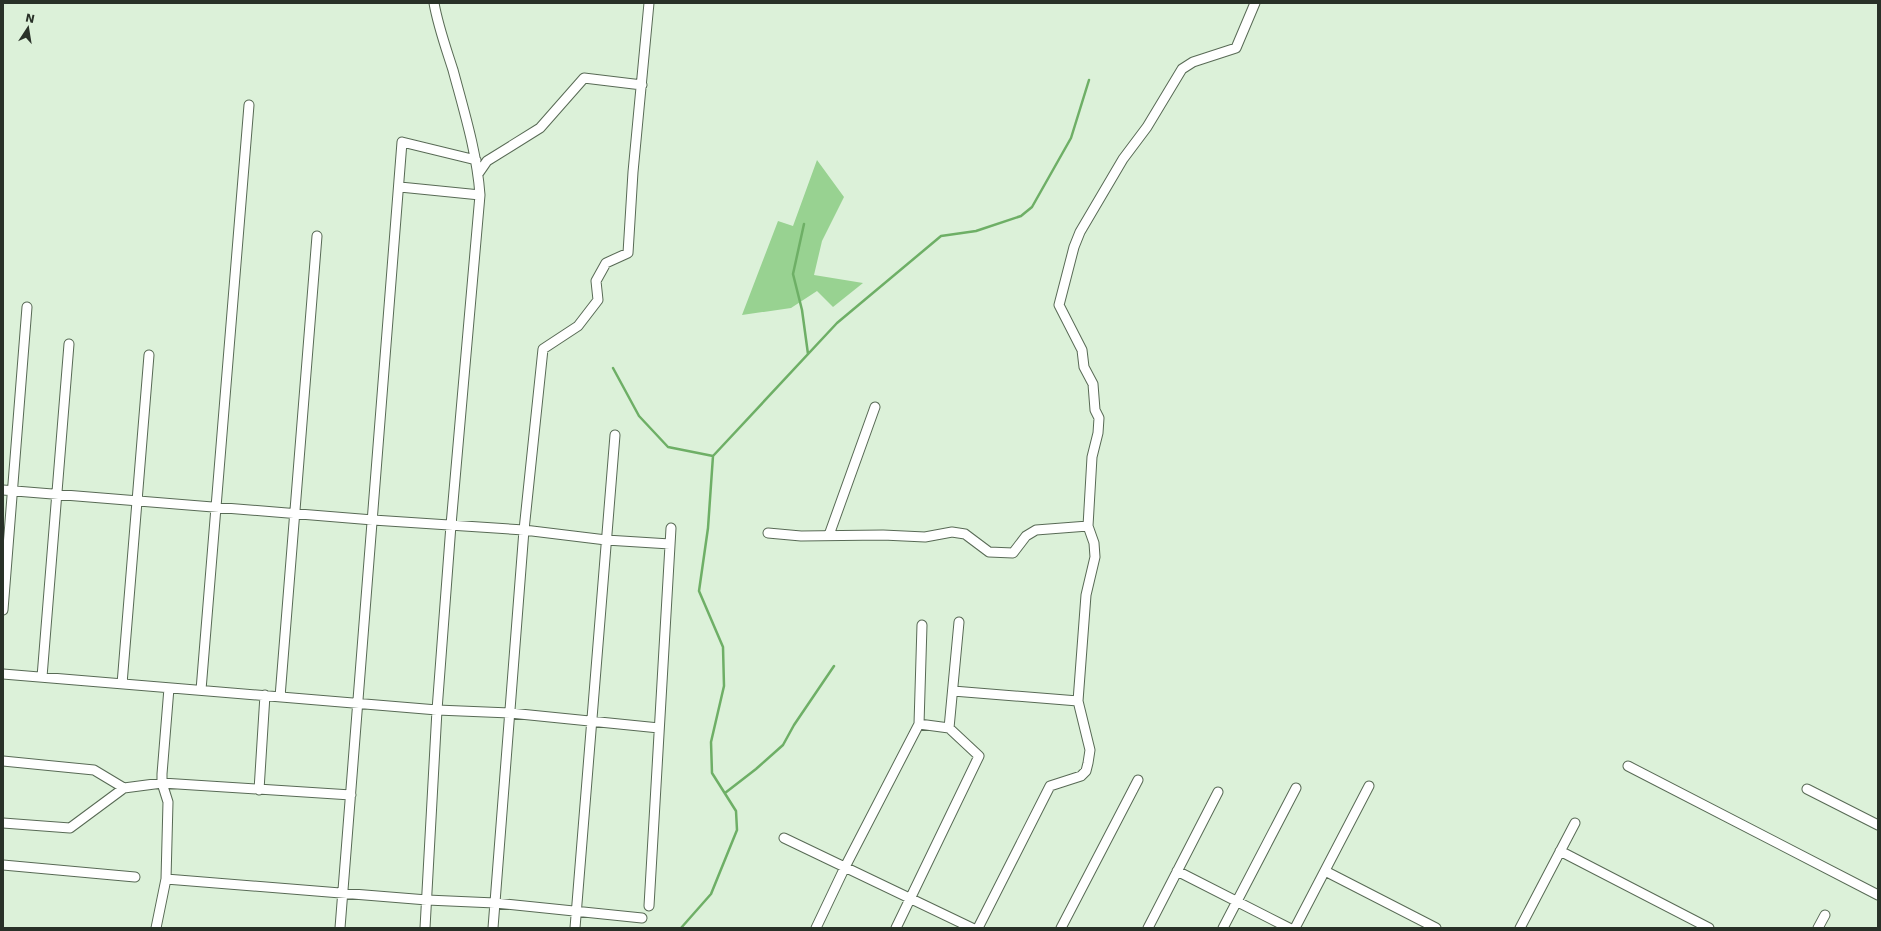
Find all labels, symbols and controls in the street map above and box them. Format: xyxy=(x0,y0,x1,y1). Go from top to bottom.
north arrow xyxy=(8,8,48,48)
text: N xyxy=(24,11,36,26)

